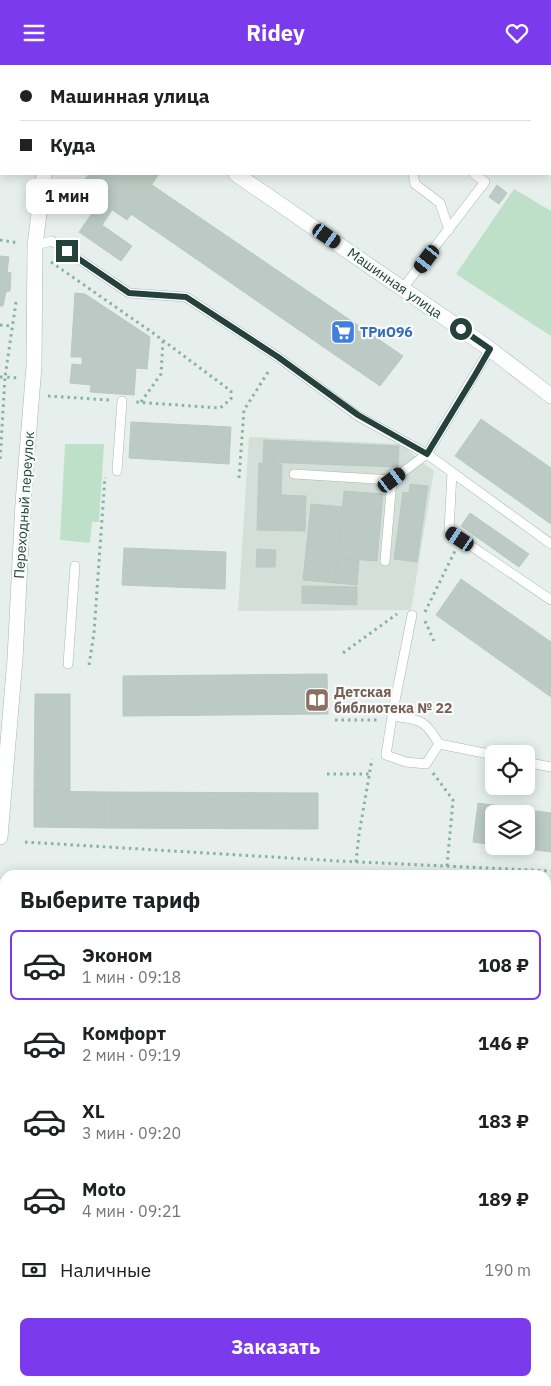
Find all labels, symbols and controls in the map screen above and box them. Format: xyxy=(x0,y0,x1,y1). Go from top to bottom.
text: Ridey xyxy=(246,18,305,47)
icon: menu xyxy=(20,19,48,47)
icon: heart xyxy=(503,19,531,47)
text: Машинная улица xyxy=(50,84,210,108)
text: Куда xyxy=(50,133,95,157)
callout: 1 мин xyxy=(26,179,108,213)
text: 1 мин xyxy=(45,186,89,206)
car xyxy=(310,221,343,251)
route end xyxy=(56,240,78,262)
car xyxy=(411,243,442,275)
street label: Машинная улица xyxy=(344,244,446,323)
route start xyxy=(450,318,472,340)
supermarket icon: ТРиО96 xyxy=(330,319,356,345)
place label: ТРиО96 xyxy=(360,323,413,341)
street label: Переходный переулок xyxy=(10,430,38,579)
car xyxy=(375,465,408,495)
car xyxy=(443,524,476,554)
place label: Детская библиотека № 22 xyxy=(334,683,452,717)
library icon: Детская библиотека № 22 xyxy=(304,687,330,713)
map controls xyxy=(485,745,535,855)
button: locate xyxy=(485,745,535,795)
button: layers xyxy=(485,805,535,855)
text: Выберите тариф xyxy=(20,885,200,914)
icon: car xyxy=(22,943,67,988)
text: Эконом xyxy=(82,943,153,967)
text: 108 ₽ xyxy=(478,953,529,977)
text: 1 мин · 09:18 xyxy=(82,967,181,987)
icon: car xyxy=(22,1021,67,1066)
text: Комфорт xyxy=(82,1021,166,1045)
text: 146 ₽ xyxy=(478,1031,529,1055)
text: 2 мин · 09:19 xyxy=(82,1045,181,1065)
icon: car xyxy=(22,1099,67,1144)
text: XL xyxy=(82,1099,105,1123)
text: 183 ₽ xyxy=(478,1109,529,1133)
text: 3 мин · 09:20 xyxy=(82,1123,181,1143)
icon: car xyxy=(22,1177,67,1222)
text: Moto xyxy=(82,1177,126,1201)
text: 189 ₽ xyxy=(478,1187,529,1211)
text: 4 мин · 09:21 xyxy=(82,1201,181,1221)
icon: cash xyxy=(20,1256,48,1284)
text: Наличные xyxy=(60,1258,151,1282)
text: 190 m xyxy=(484,1260,531,1280)
button: Заказать xyxy=(20,1318,531,1376)

